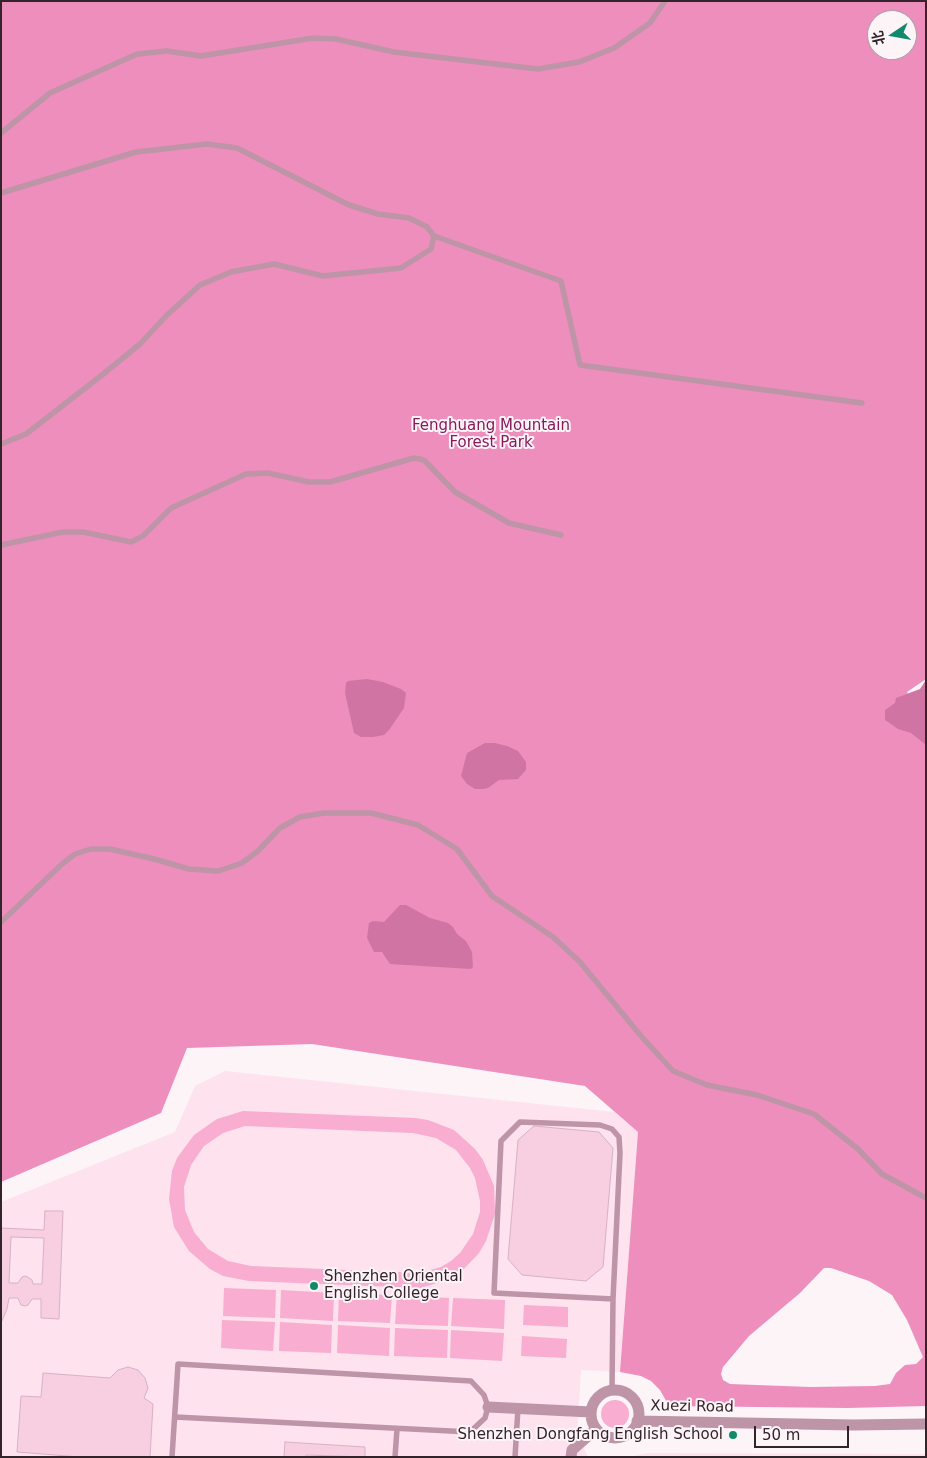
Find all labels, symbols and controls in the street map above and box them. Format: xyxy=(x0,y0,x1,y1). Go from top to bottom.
north arrow xyxy=(867,10,917,60)
text: 北 xyxy=(869,29,888,46)
park label: Fenghuang Mountain Forest Park xyxy=(412,417,570,452)
place label: Shenzhen Oriental English College xyxy=(324,1268,463,1303)
marker: Shenzhen Oriental English College xyxy=(308,1280,320,1292)
street label: Xuezi Road xyxy=(650,1397,734,1417)
scale bar xyxy=(757,1416,852,1448)
place label: Shenzhen Dongfang English School xyxy=(458,1426,723,1444)
text: 50 m xyxy=(762,1426,800,1444)
marker: Shenzhen Dongfang English School xyxy=(727,1429,739,1441)

